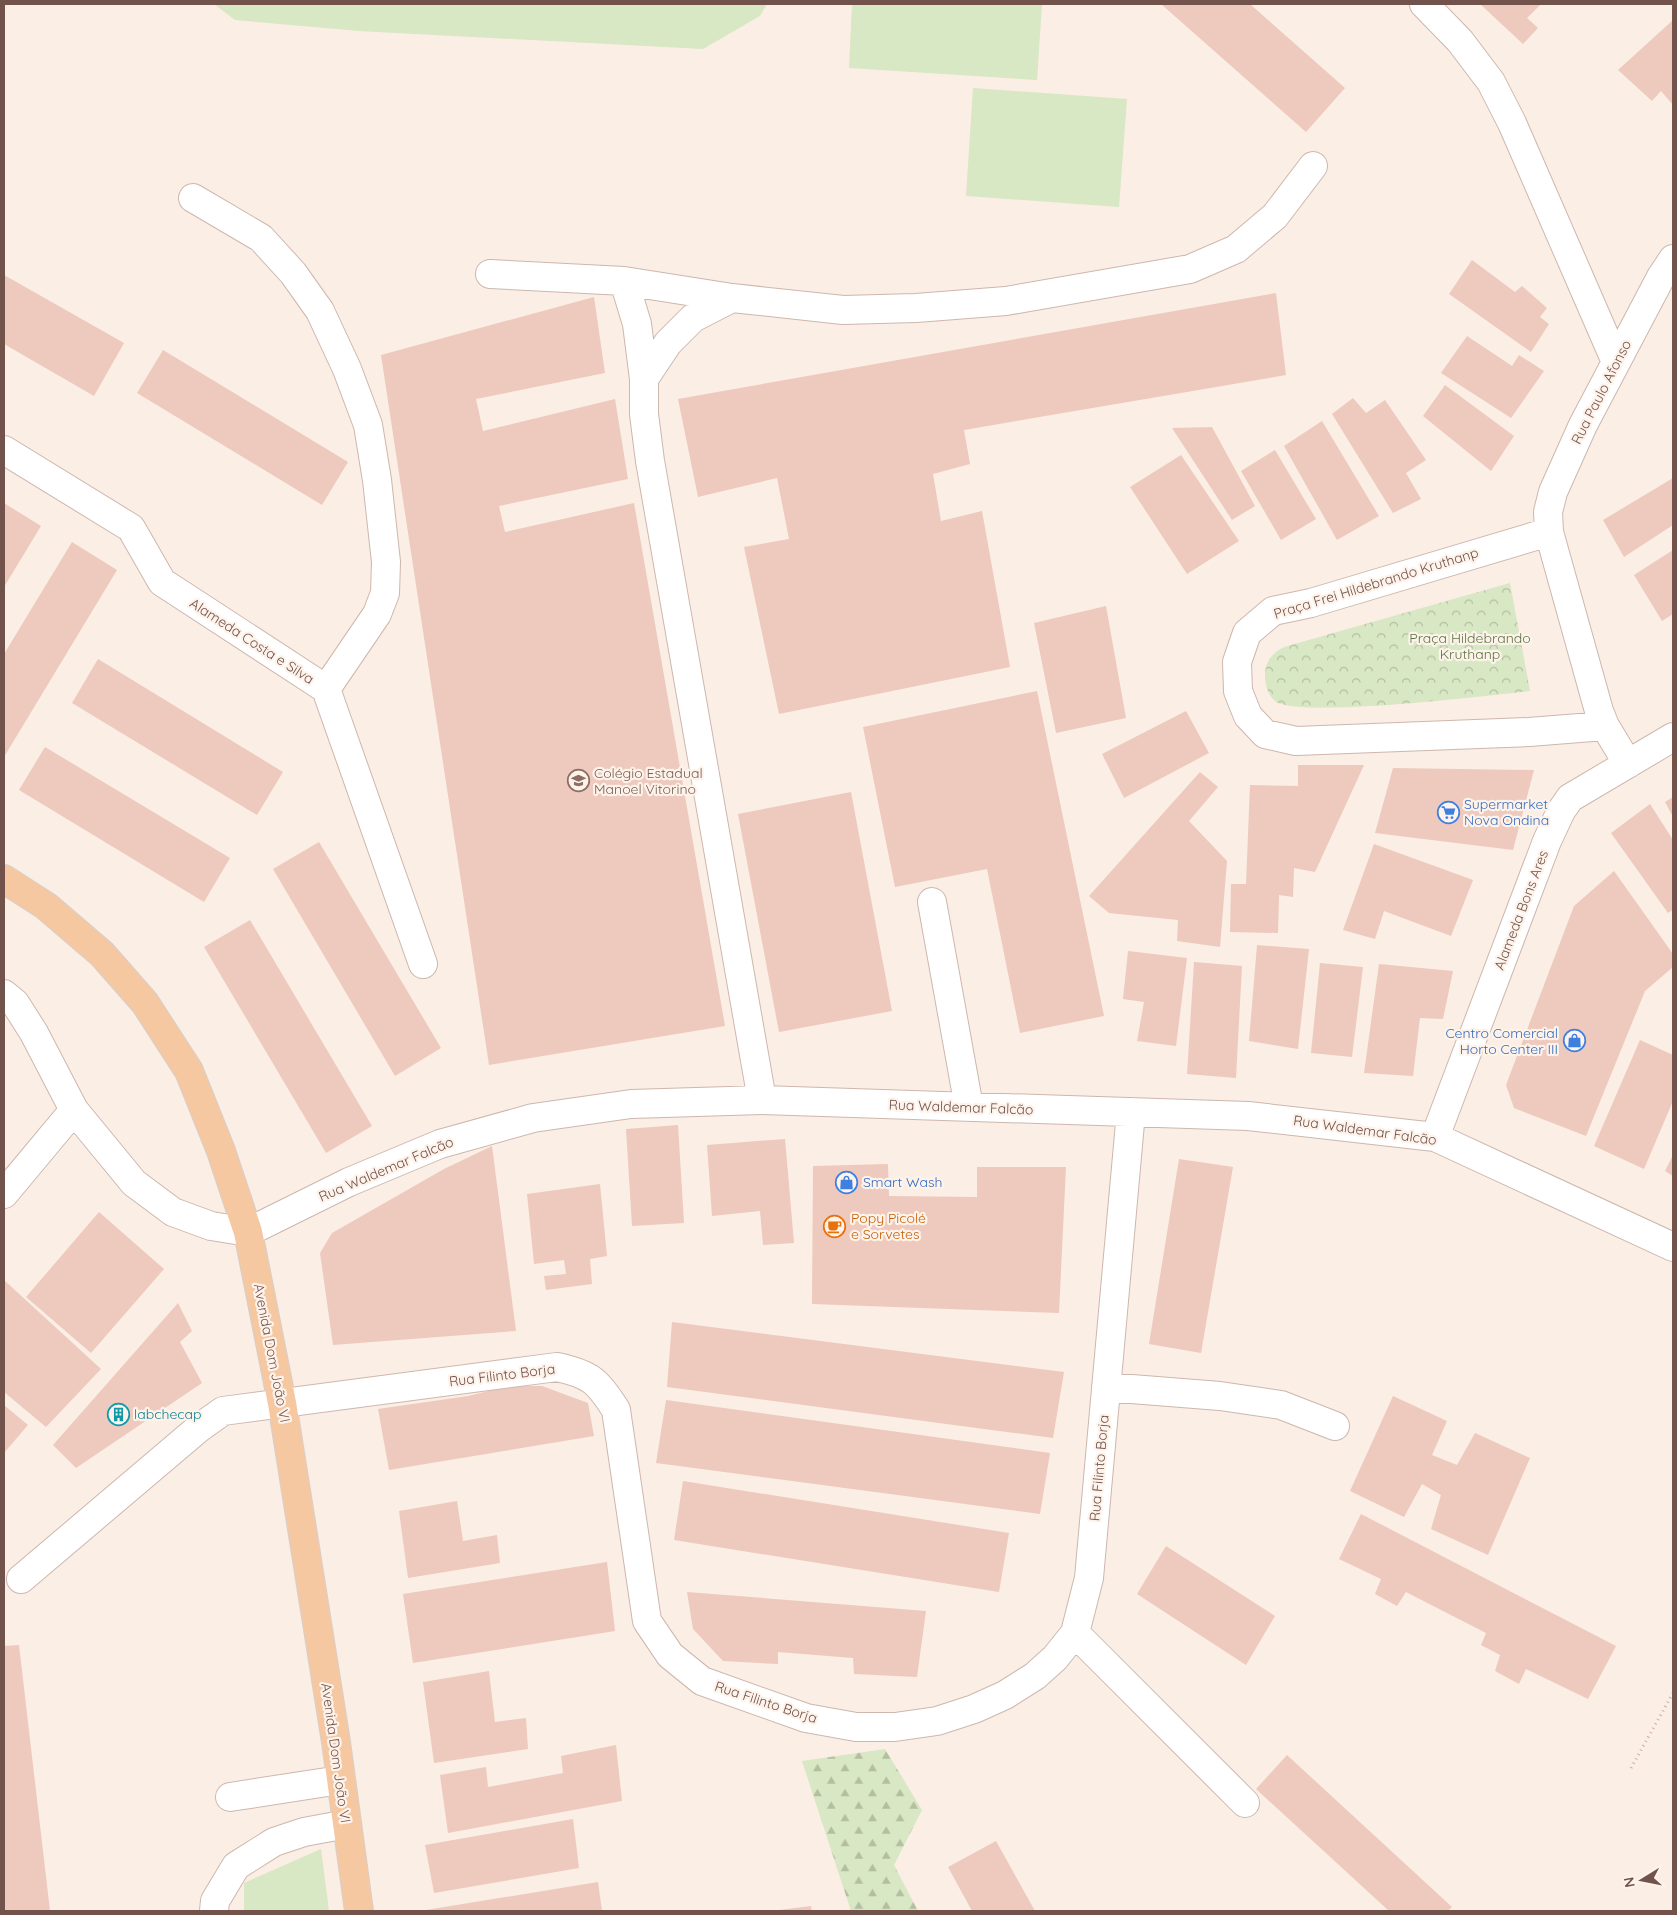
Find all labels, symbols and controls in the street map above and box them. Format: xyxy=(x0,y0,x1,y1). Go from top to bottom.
street label: Rua Paulo Afonso xyxy=(1567,337,1635,447)
street label: Praça Frei Hildebrando Kruthanp xyxy=(1271,543,1481,623)
street label: Alameda Costa e Silva xyxy=(186,594,318,688)
park label: Praça Hildebrando Kruthanp xyxy=(1409,629,1531,663)
place label: Colégio Estadual Manoel Vitorino xyxy=(594,764,703,798)
school or university icon: Colégio Estadual Manoel Vitorino xyxy=(566,769,590,793)
place label: Supermarket Nova Ondina xyxy=(1464,795,1549,829)
supermarket icon: Supermarket Nova Ondina xyxy=(1436,800,1460,824)
street label: Alameda Bons Ares xyxy=(1490,848,1552,972)
place label: Centro Comercial Horto Center III xyxy=(1445,1024,1558,1058)
shop icon: Centro Comercial Horto Center III xyxy=(1562,1029,1586,1053)
street label: Rua Waldemar Falcão xyxy=(888,1095,1034,1119)
street label: Rua Waldemar Falcão xyxy=(1292,1111,1438,1149)
street label: Rua Waldemar Falcão xyxy=(316,1132,456,1206)
shop icon: Smart Wash xyxy=(835,1170,859,1194)
place label: Smart Wash xyxy=(863,1173,942,1191)
place label: Popy Picolé e Sorvetes xyxy=(851,1209,926,1243)
cafe icon: Popy Picolé e Sorvetes xyxy=(823,1214,847,1238)
street label: Avenida Dom João VI xyxy=(250,1282,294,1424)
street label: Rua Filinto Borja xyxy=(448,1360,556,1390)
building icon: labchecap xyxy=(106,1402,130,1426)
place label: labchecap xyxy=(134,1405,202,1423)
street label: Rua Filinto Borja xyxy=(1085,1414,1113,1522)
street label: Rua Filinto Borja xyxy=(712,1677,820,1727)
street label: Avenida Dom João VI xyxy=(317,1682,355,1824)
north arrow xyxy=(1617,1855,1667,1905)
text: N xyxy=(1619,1876,1639,1889)

